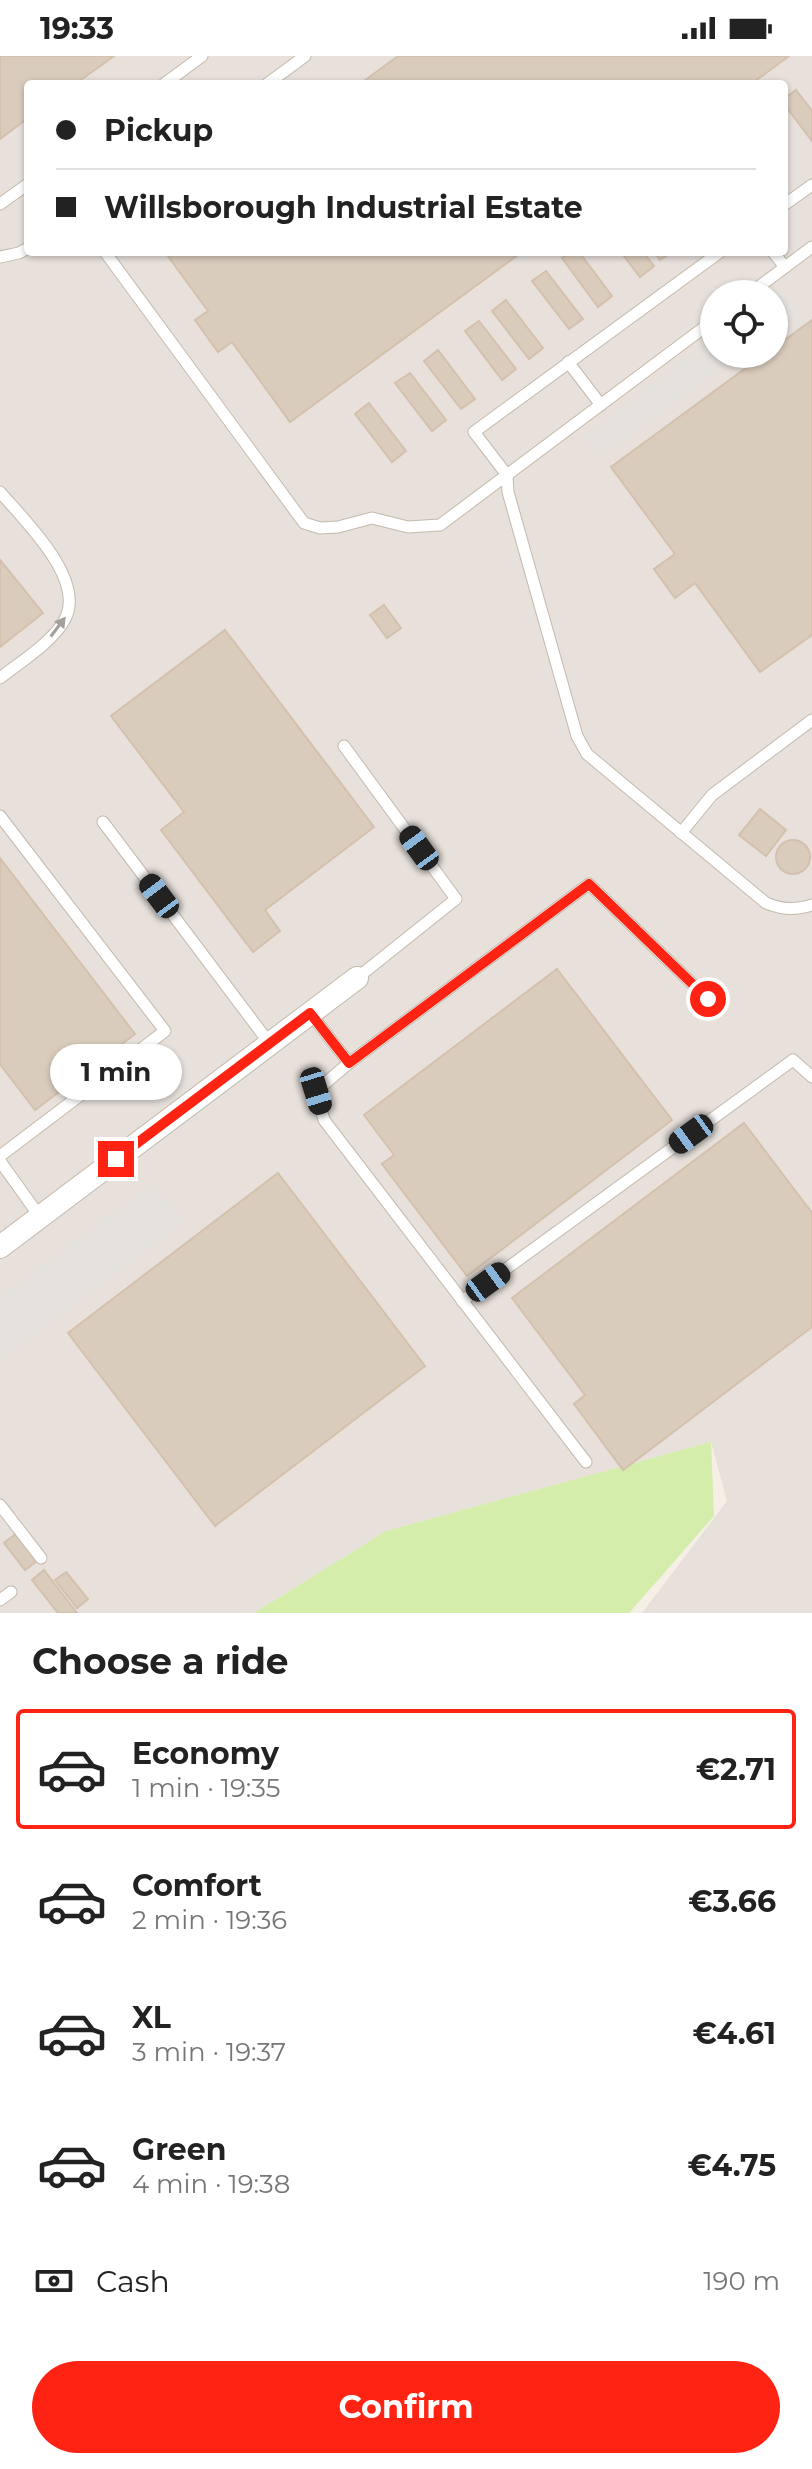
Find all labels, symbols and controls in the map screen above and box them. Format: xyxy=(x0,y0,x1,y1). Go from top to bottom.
text: 19:33 xyxy=(40,10,114,47)
text: Pickup xyxy=(104,112,213,149)
text: Willsborough Industrial Estate xyxy=(104,189,583,226)
map controls xyxy=(700,280,788,368)
button: locate xyxy=(700,280,788,368)
one-way arrow xyxy=(50,616,66,638)
car xyxy=(395,822,443,874)
car xyxy=(135,870,183,922)
route start xyxy=(690,981,726,1017)
callout: 1 min xyxy=(50,1043,182,1099)
text: 1 min xyxy=(81,1056,151,1088)
car xyxy=(298,1065,334,1117)
car xyxy=(665,1110,717,1158)
route end xyxy=(98,1141,134,1177)
car xyxy=(462,1258,514,1306)
text: Choose a ride xyxy=(32,1639,289,1683)
icon: car xyxy=(36,1733,108,1805)
text: Economy xyxy=(132,1735,279,1772)
text: €2.71 xyxy=(696,1751,776,1788)
text: 1 min · 19:35 xyxy=(132,1772,280,1804)
icon: car xyxy=(36,1865,108,1937)
text: Comfort xyxy=(132,1867,262,1904)
text: €3.66 xyxy=(688,1883,776,1920)
text: 2 min · 19:36 xyxy=(132,1904,287,1936)
icon: car xyxy=(36,1997,108,2069)
text: XL xyxy=(132,1999,171,2036)
text: €4.61 xyxy=(692,2015,776,2052)
text: 3 min · 19:37 xyxy=(132,2036,286,2068)
icon: car xyxy=(36,2129,108,2201)
text: Green xyxy=(132,2131,226,2168)
text: €4.75 xyxy=(688,2147,776,2184)
text: 4 min · 19:38 xyxy=(132,2168,290,2200)
icon: cash xyxy=(32,2259,76,2303)
text: Cash xyxy=(96,2263,170,2300)
text: 190 m xyxy=(703,2265,780,2297)
button: Confirm xyxy=(32,2361,780,2453)

